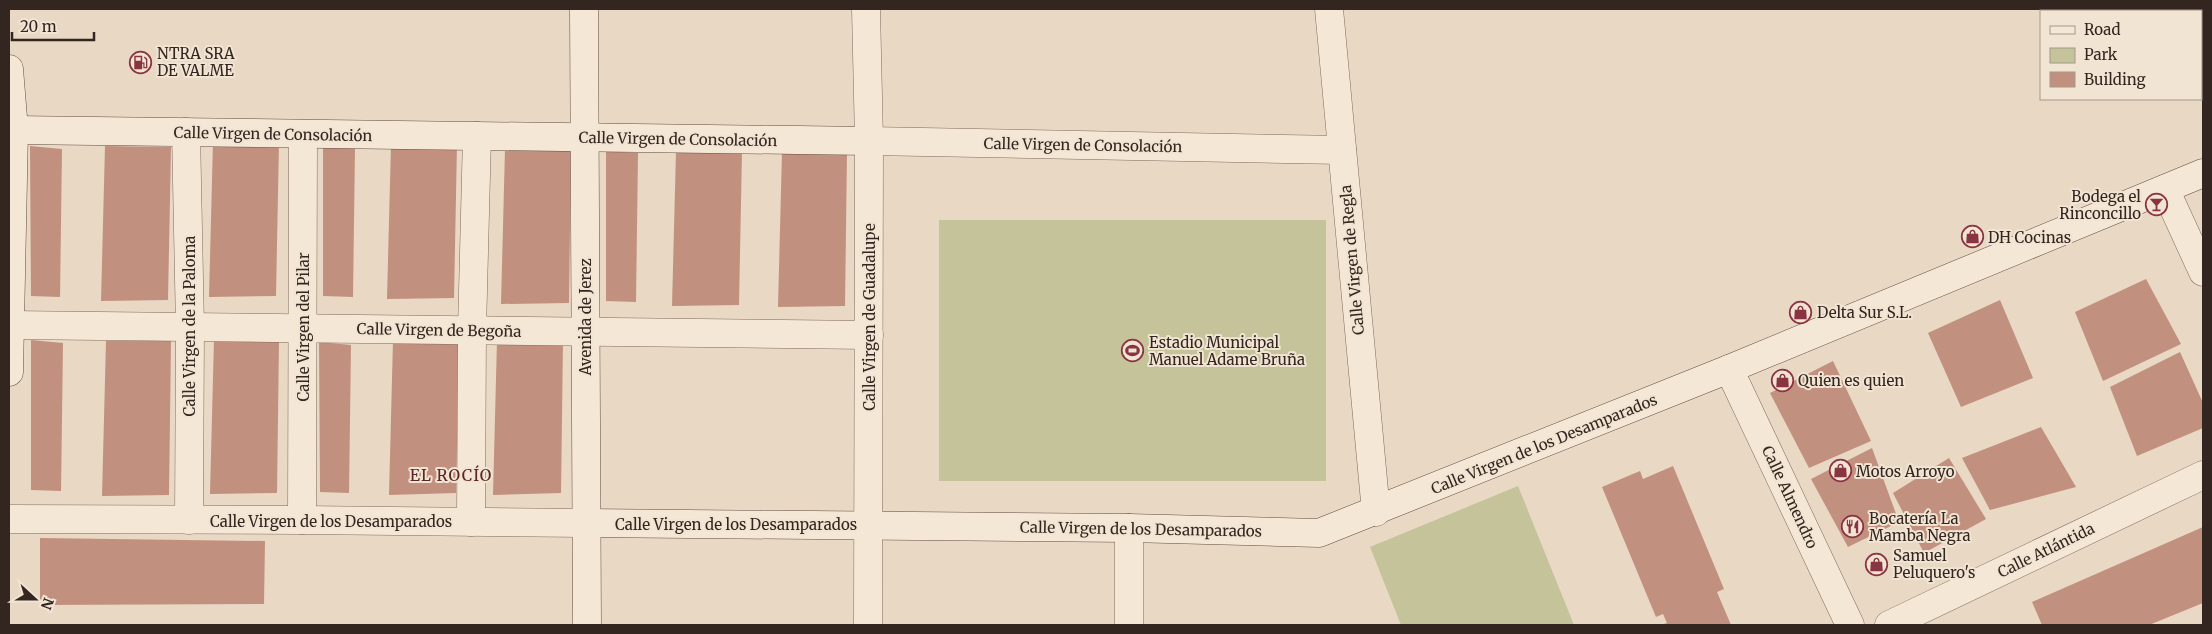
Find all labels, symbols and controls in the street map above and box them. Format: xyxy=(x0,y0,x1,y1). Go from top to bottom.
scale bar xyxy=(12,10,95,42)
legend xyxy=(2040,10,2202,100)
text: 20 m xyxy=(20,17,57,36)
text: Road xyxy=(2084,20,2120,39)
place label: NTRA SRA DE VALME xyxy=(157,44,235,80)
text: Park xyxy=(2084,45,2118,64)
fuel station icon: NTRA SRA DE VALME xyxy=(129,50,153,74)
text: Building xyxy=(2084,70,2146,89)
street label: Calle Virgen de Consolación xyxy=(173,123,373,145)
street label: Calle Virgen de Consolación xyxy=(578,128,778,150)
street label: Calle Virgen de Consolación xyxy=(983,134,1183,156)
street label: Calle Virgen de Regla xyxy=(1336,184,1368,336)
place label: Bodega el Rinconcillo xyxy=(2059,187,2141,223)
bar icon: Bodega el Rinconcillo xyxy=(2145,193,2169,217)
street label: Calle Virgen de Guadalupe xyxy=(860,223,879,411)
shop icon: DH Cocinas xyxy=(1960,225,1984,249)
place label: DH Cocinas xyxy=(1988,228,2071,247)
street label: Calle Virgen de la Paloma xyxy=(180,236,199,416)
street label: Calle Virgen del Pilar xyxy=(294,252,313,402)
street label: Avenida de Jerez xyxy=(576,258,595,377)
shop icon: Delta Sur S.L. xyxy=(1789,300,1813,324)
place label: Delta Sur S.L. xyxy=(1817,303,1912,322)
street label: Calle Virgen de Begoña xyxy=(357,319,521,341)
place label: Estadio Municipal Manuel Adame Bruña xyxy=(1149,333,1305,369)
sports icon: Estadio Municipal Manuel Adame Bruña xyxy=(1121,339,1145,363)
shop icon: Quien es quien xyxy=(1770,368,1794,392)
place label: Quien es quien xyxy=(1798,371,1904,390)
street label: Calle Virgen de los Desamparados xyxy=(1428,390,1660,498)
street label: Calle Almendro xyxy=(1758,443,1822,552)
shop icon: Motos Arroyo xyxy=(1828,459,1852,483)
place label: Motos Arroyo xyxy=(1856,462,1955,481)
district label: EL ROCÍO xyxy=(410,465,492,485)
place label: Bocatería La Mamba Negra xyxy=(1869,509,1971,545)
street label: Calle Virgen de los Desamparados xyxy=(210,512,452,531)
street label: Calle Virgen de los Desamparados xyxy=(615,515,857,534)
restaurant icon: Bocatería La Mamba Negra xyxy=(1841,515,1865,539)
street label: Calle Virgen de los Desamparados xyxy=(1020,517,1262,541)
street label: Calle Atlántida xyxy=(1995,518,2097,582)
place label: Samuel Peluquero's xyxy=(1893,546,1975,582)
shop icon: Samuel Peluquero's xyxy=(1865,552,1889,576)
north arrow xyxy=(10,574,60,624)
text: N xyxy=(37,595,58,612)

